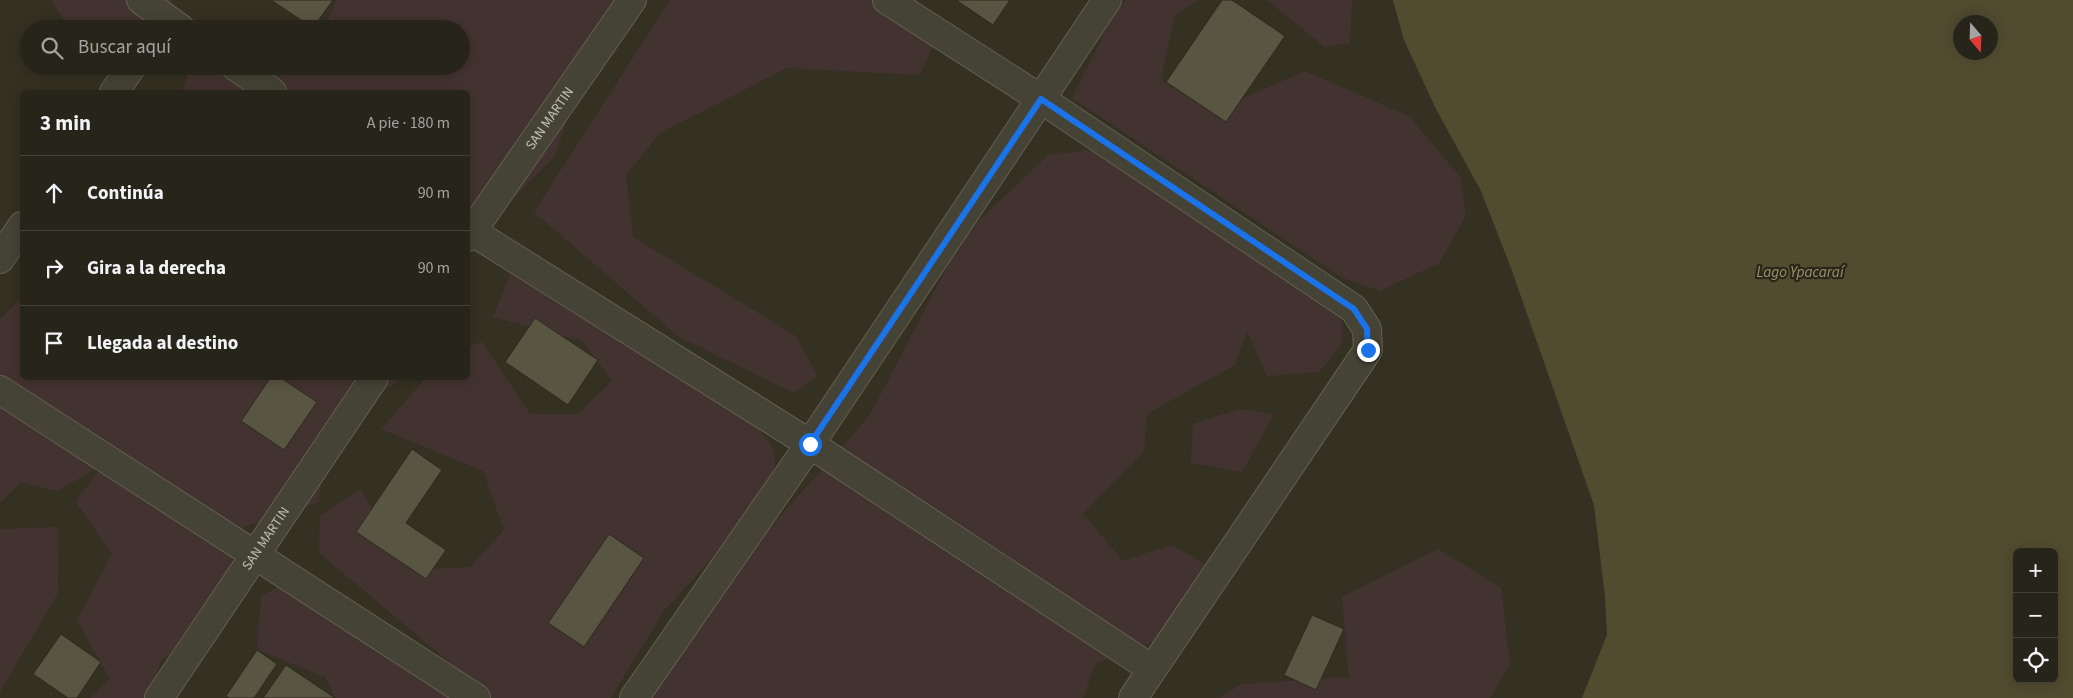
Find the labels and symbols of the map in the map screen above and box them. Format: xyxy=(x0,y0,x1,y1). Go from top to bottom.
north arrow xyxy=(1953,15,1998,60)
street label: SAN MARTIN xyxy=(521,83,579,154)
water label: Lago Ypacaraí xyxy=(1757,262,1846,283)
route end xyxy=(1357,339,1380,362)
route start xyxy=(799,433,822,456)
street label: SAN MARTIN xyxy=(237,503,295,574)

